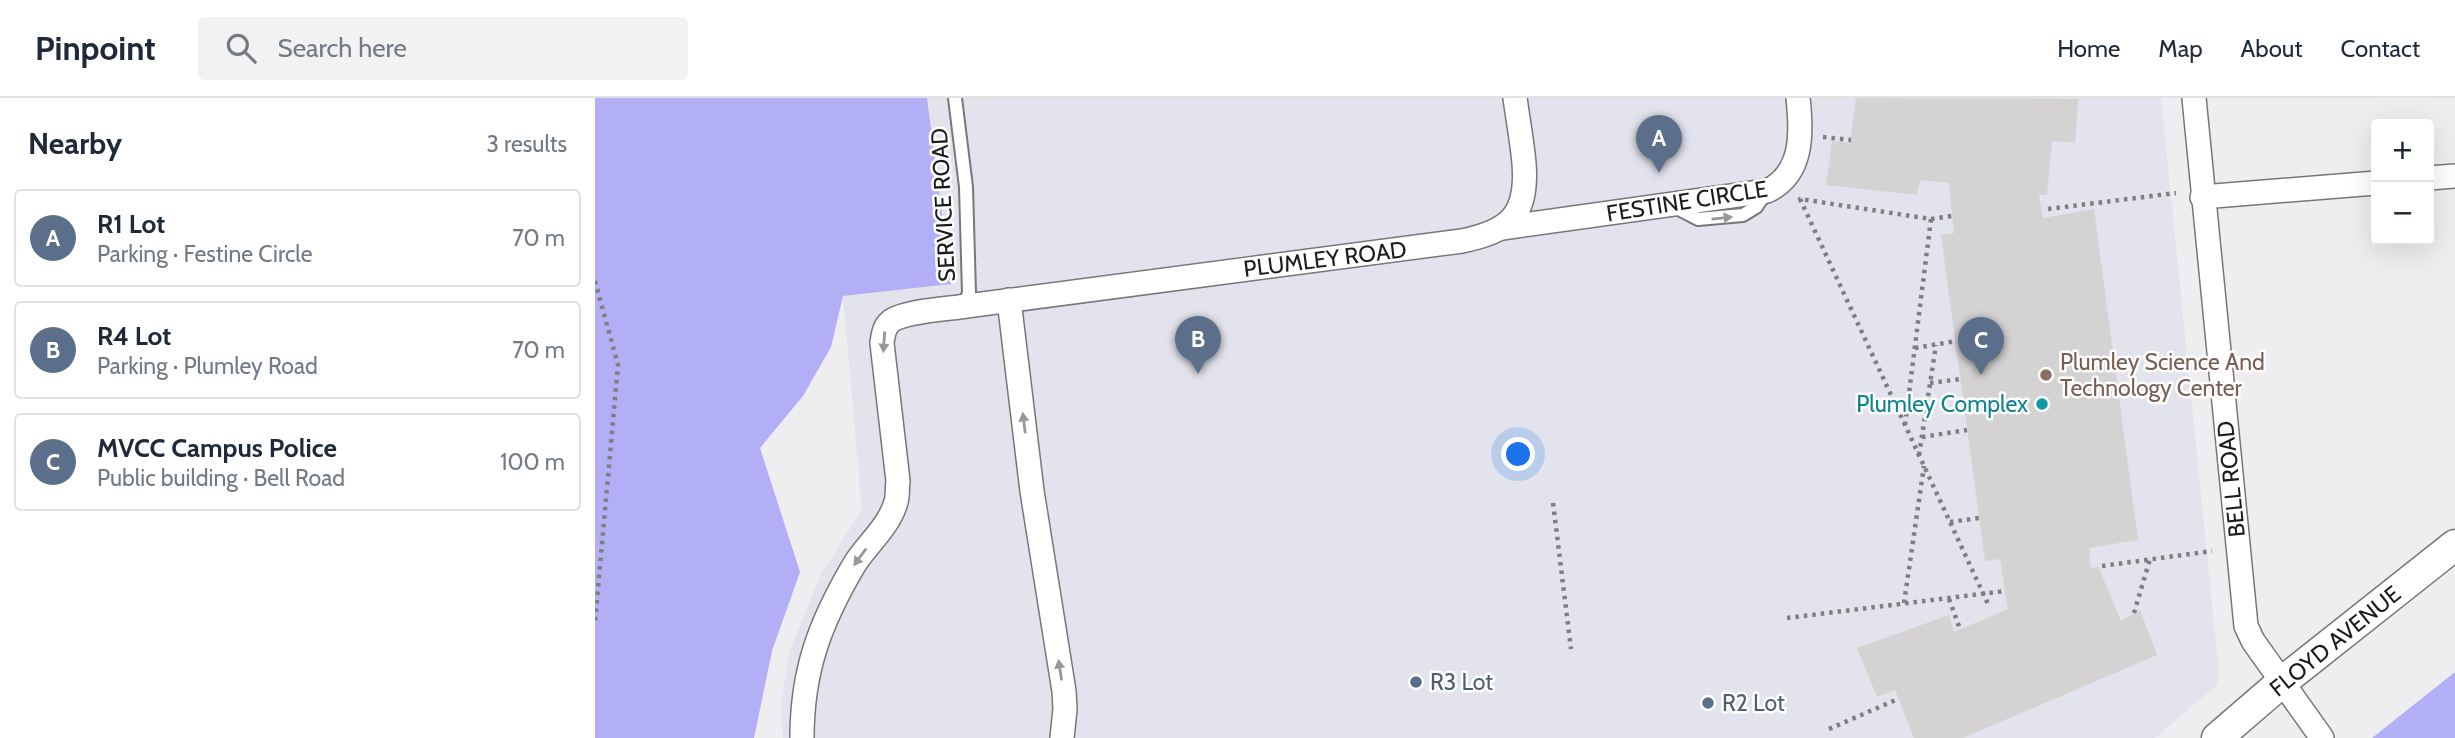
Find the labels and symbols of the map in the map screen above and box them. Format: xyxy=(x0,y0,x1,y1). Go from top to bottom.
pin: A xyxy=(1636,115,1682,173)
street label: SERVICE ROAD xyxy=(925,127,961,283)
street label: FESTINE CIRCLE xyxy=(1604,174,1770,228)
one-way arrow xyxy=(1712,212,1734,223)
street label: PLUMLEY ROAD xyxy=(1242,235,1408,283)
pin: B xyxy=(1175,316,1221,374)
pin: C xyxy=(1958,317,2004,375)
one-way arrow xyxy=(878,331,889,353)
place label: Plumley Science And Technology Center xyxy=(2060,348,2265,402)
marker: Plumley Science And Technology Center xyxy=(2038,367,2054,383)
place label: Plumley Complex xyxy=(1856,390,2028,418)
marker: Plumley Complex xyxy=(2034,396,2050,412)
one-way arrow xyxy=(1019,412,1030,434)
street label: BELL ROAD xyxy=(2211,419,2251,539)
your location xyxy=(1501,437,1535,471)
one-way arrow xyxy=(853,548,867,566)
street label: FLOYD AVENUE xyxy=(2264,580,2406,702)
one-way arrow xyxy=(1055,659,1066,681)
place label: R3 Lot xyxy=(1430,668,1493,696)
marker: R3 Lot xyxy=(1408,674,1424,690)
place label: R2 Lot xyxy=(1722,689,1785,717)
marker: R2 Lot xyxy=(1700,695,1716,711)

